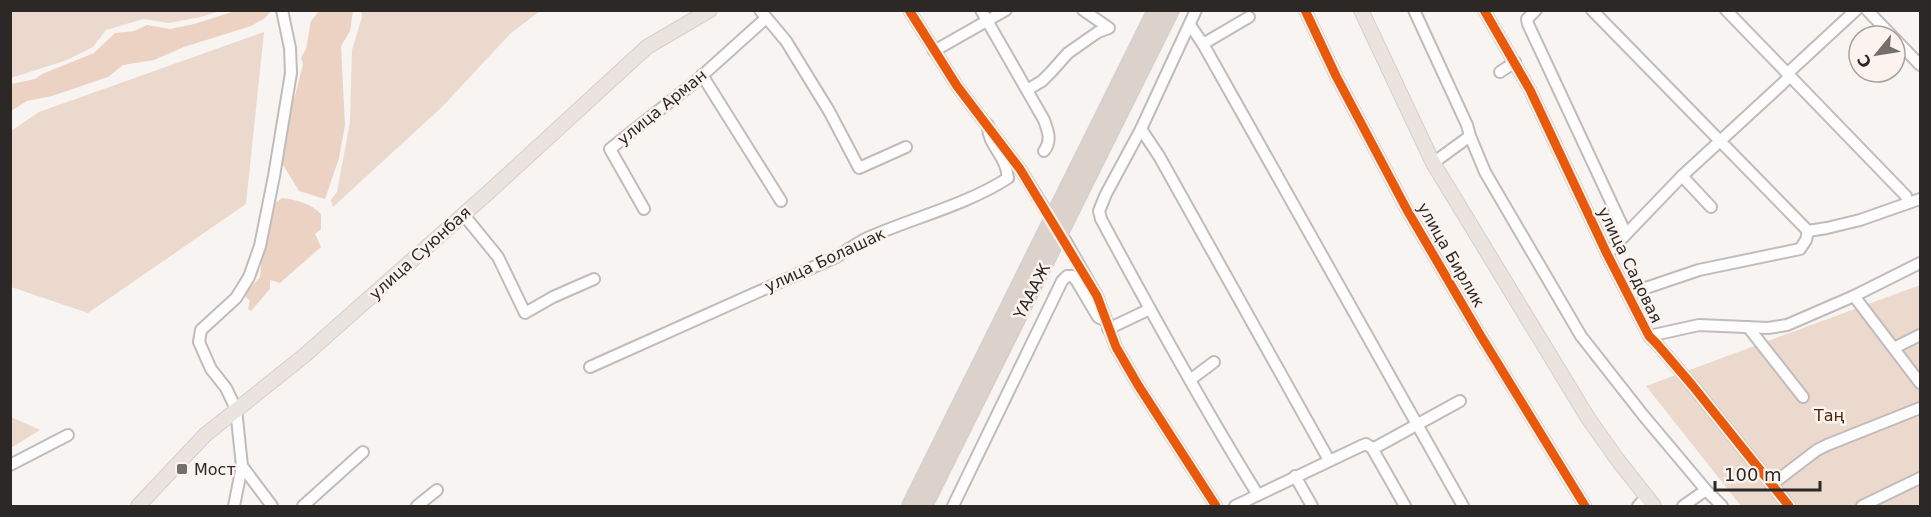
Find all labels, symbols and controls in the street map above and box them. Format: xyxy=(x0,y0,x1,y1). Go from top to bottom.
north arrow xyxy=(1847,24,1907,84)
text: С xyxy=(1853,51,1876,71)
street label: улица Арман xyxy=(614,65,710,149)
street label: улица Бирлик xyxy=(1413,199,1489,311)
street label: улица Суюнбая xyxy=(365,203,475,303)
street label: улица Садовая xyxy=(1594,204,1666,326)
street label: улица Болашак xyxy=(762,224,889,296)
street label: ҮАААЖ xyxy=(1009,260,1054,323)
park label: Таң xyxy=(1813,406,1845,425)
scale bar xyxy=(1715,454,1820,492)
place label: Мост xyxy=(194,460,236,479)
marker: Мост xyxy=(175,462,189,476)
text: 100 m xyxy=(1724,464,1782,485)

